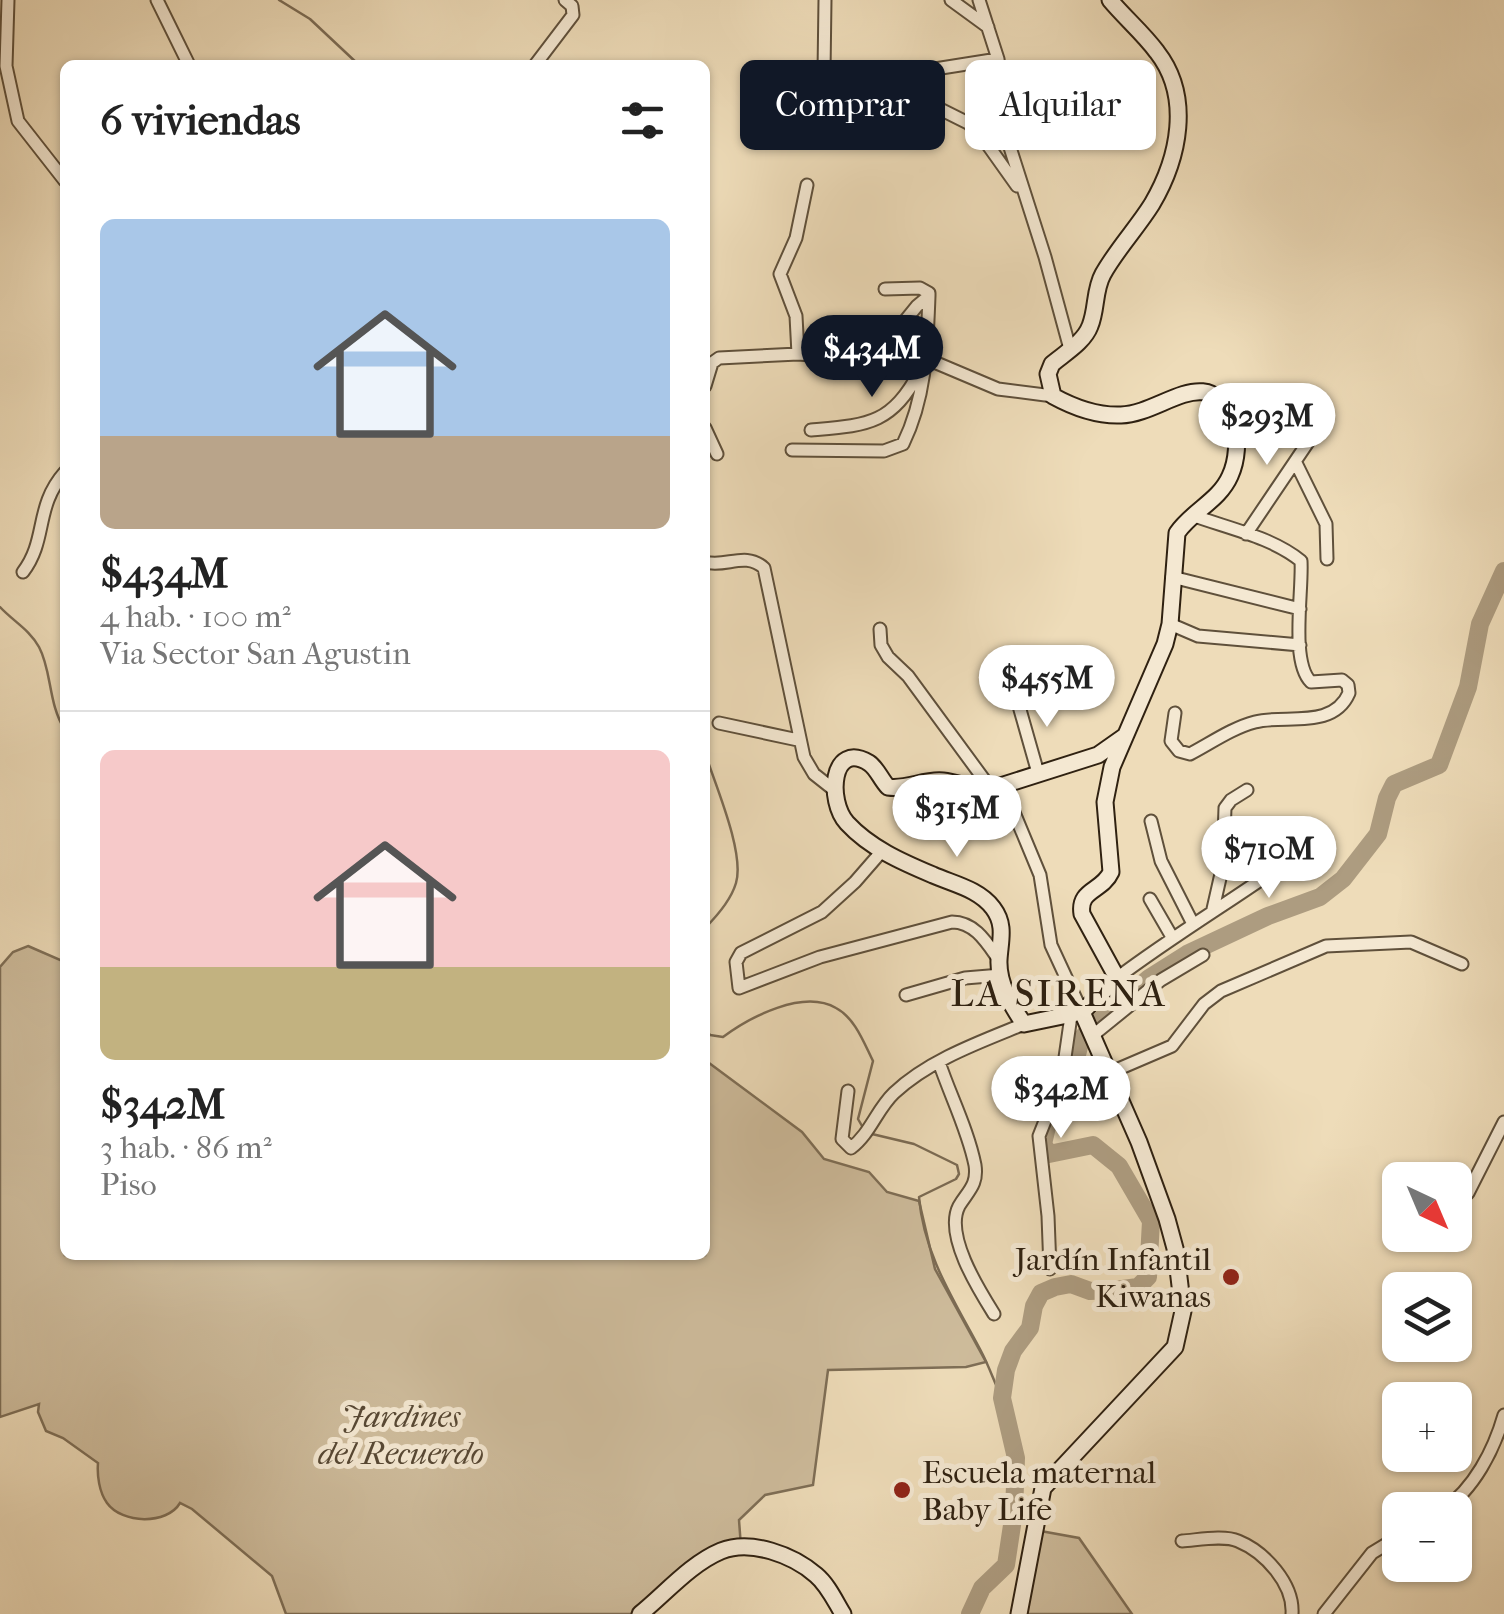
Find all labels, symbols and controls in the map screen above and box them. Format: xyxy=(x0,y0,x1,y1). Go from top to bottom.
chip: Comprar xyxy=(740,60,945,150)
chip: Alquilar xyxy=(965,60,1156,150)
icon: filters xyxy=(615,93,670,148)
text: 6 viviendas xyxy=(100,96,300,145)
icon: home xyxy=(295,284,475,464)
pin: $434M xyxy=(802,315,942,400)
text: $434M xyxy=(823,329,921,366)
pin: $293M xyxy=(1197,383,1337,468)
text: $293M xyxy=(1220,397,1314,434)
text: $434M xyxy=(100,549,228,598)
text: 4 hab. · 100 m² xyxy=(100,598,291,635)
text: Via Sector San Agustin xyxy=(100,635,411,672)
pin: $455M xyxy=(977,645,1117,730)
text: $455M xyxy=(1001,659,1093,696)
pin: $315M xyxy=(887,775,1027,860)
text: $315M xyxy=(914,789,1000,826)
icon: home xyxy=(295,815,475,995)
pin: $710M xyxy=(1199,816,1339,901)
text: $710M xyxy=(1223,830,1315,867)
district label: LA SIRENA xyxy=(951,971,1167,1016)
pin: $342M xyxy=(991,1056,1131,1141)
text: $342M xyxy=(1013,1070,1109,1107)
text: $342M xyxy=(100,1080,225,1129)
text: 3 hab. · 86 m² xyxy=(100,1129,272,1166)
north arrow xyxy=(1382,1162,1472,1252)
map controls xyxy=(1382,1162,1472,1582)
text: Piso xyxy=(100,1166,157,1203)
place label: Jardín Infantil Kiwanas xyxy=(1012,1241,1211,1315)
marker: Jardín Infantil Kiwanas xyxy=(1220,1266,1242,1288)
button: layers xyxy=(1382,1272,1472,1362)
button: + xyxy=(1382,1382,1472,1472)
park label: Jardines del Recuerdo xyxy=(318,1398,484,1472)
place label: Escuela maternal Baby Life xyxy=(922,1454,1156,1528)
marker: Escuela maternal Baby Life xyxy=(891,1479,913,1501)
button: − xyxy=(1382,1492,1472,1582)

